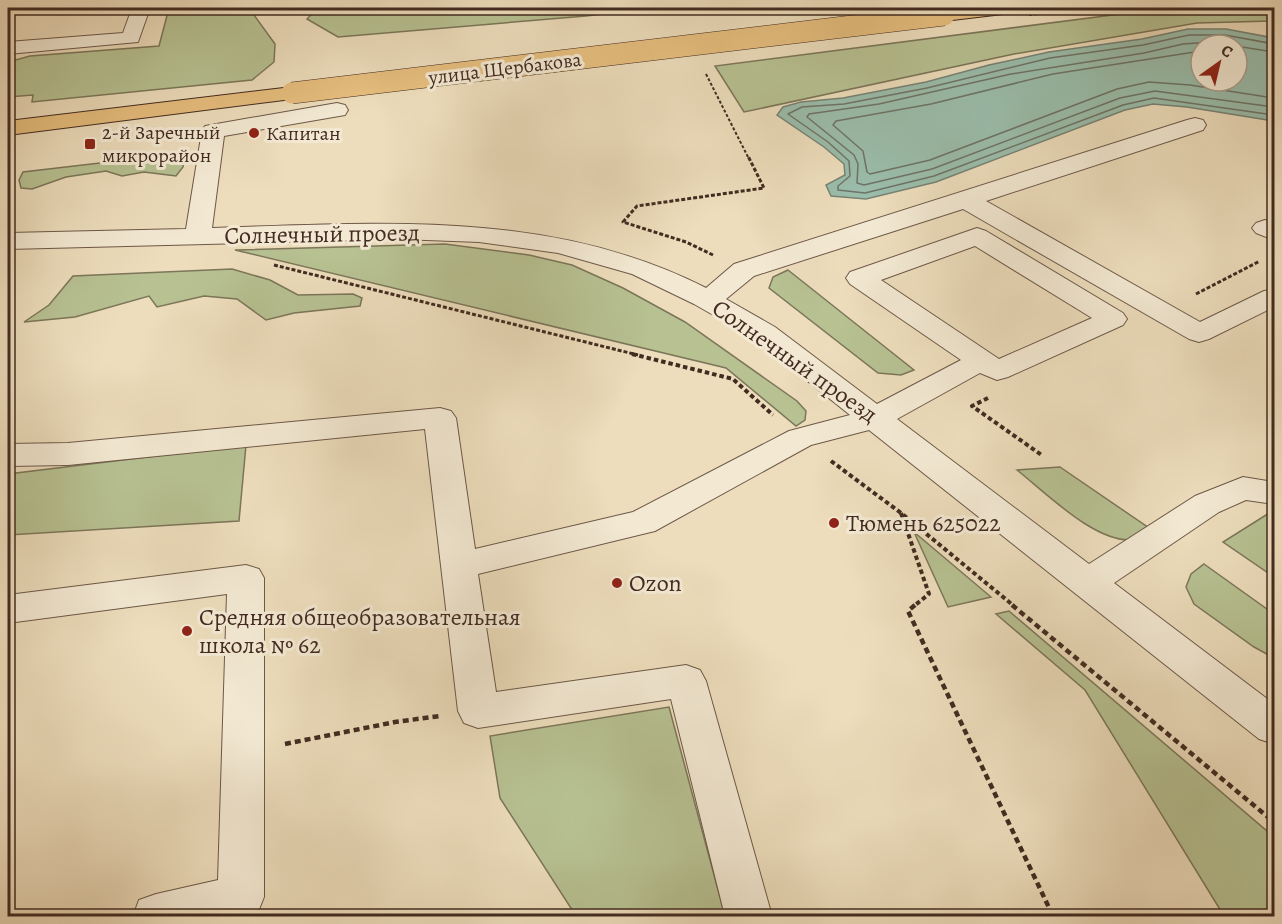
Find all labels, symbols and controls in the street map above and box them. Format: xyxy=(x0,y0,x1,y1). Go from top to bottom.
north arrow xyxy=(1189,33,1249,93)
text: С xyxy=(1217,40,1237,63)
street label: улица Щербакова xyxy=(426,46,584,91)
place label: 2-й Заречный микрорайон xyxy=(102,119,220,169)
place label: Капитан xyxy=(266,120,341,147)
marker: Капитан xyxy=(247,126,261,140)
marker: 2-й Заречный микрорайон xyxy=(83,137,97,151)
street label: Солнечный проезд xyxy=(224,216,420,252)
street label: Солнечный проезд xyxy=(706,292,884,430)
place label: Тюмень 625022 xyxy=(846,507,1001,539)
marker: Тюмень 625022 xyxy=(827,516,841,530)
place label: Ozon xyxy=(629,567,682,599)
marker: Ozon xyxy=(610,576,624,590)
place label: Средняя общеобразовательная школа № 62 xyxy=(199,601,521,661)
marker: Средняя общеобразовательная школа № 62 xyxy=(180,624,194,638)

